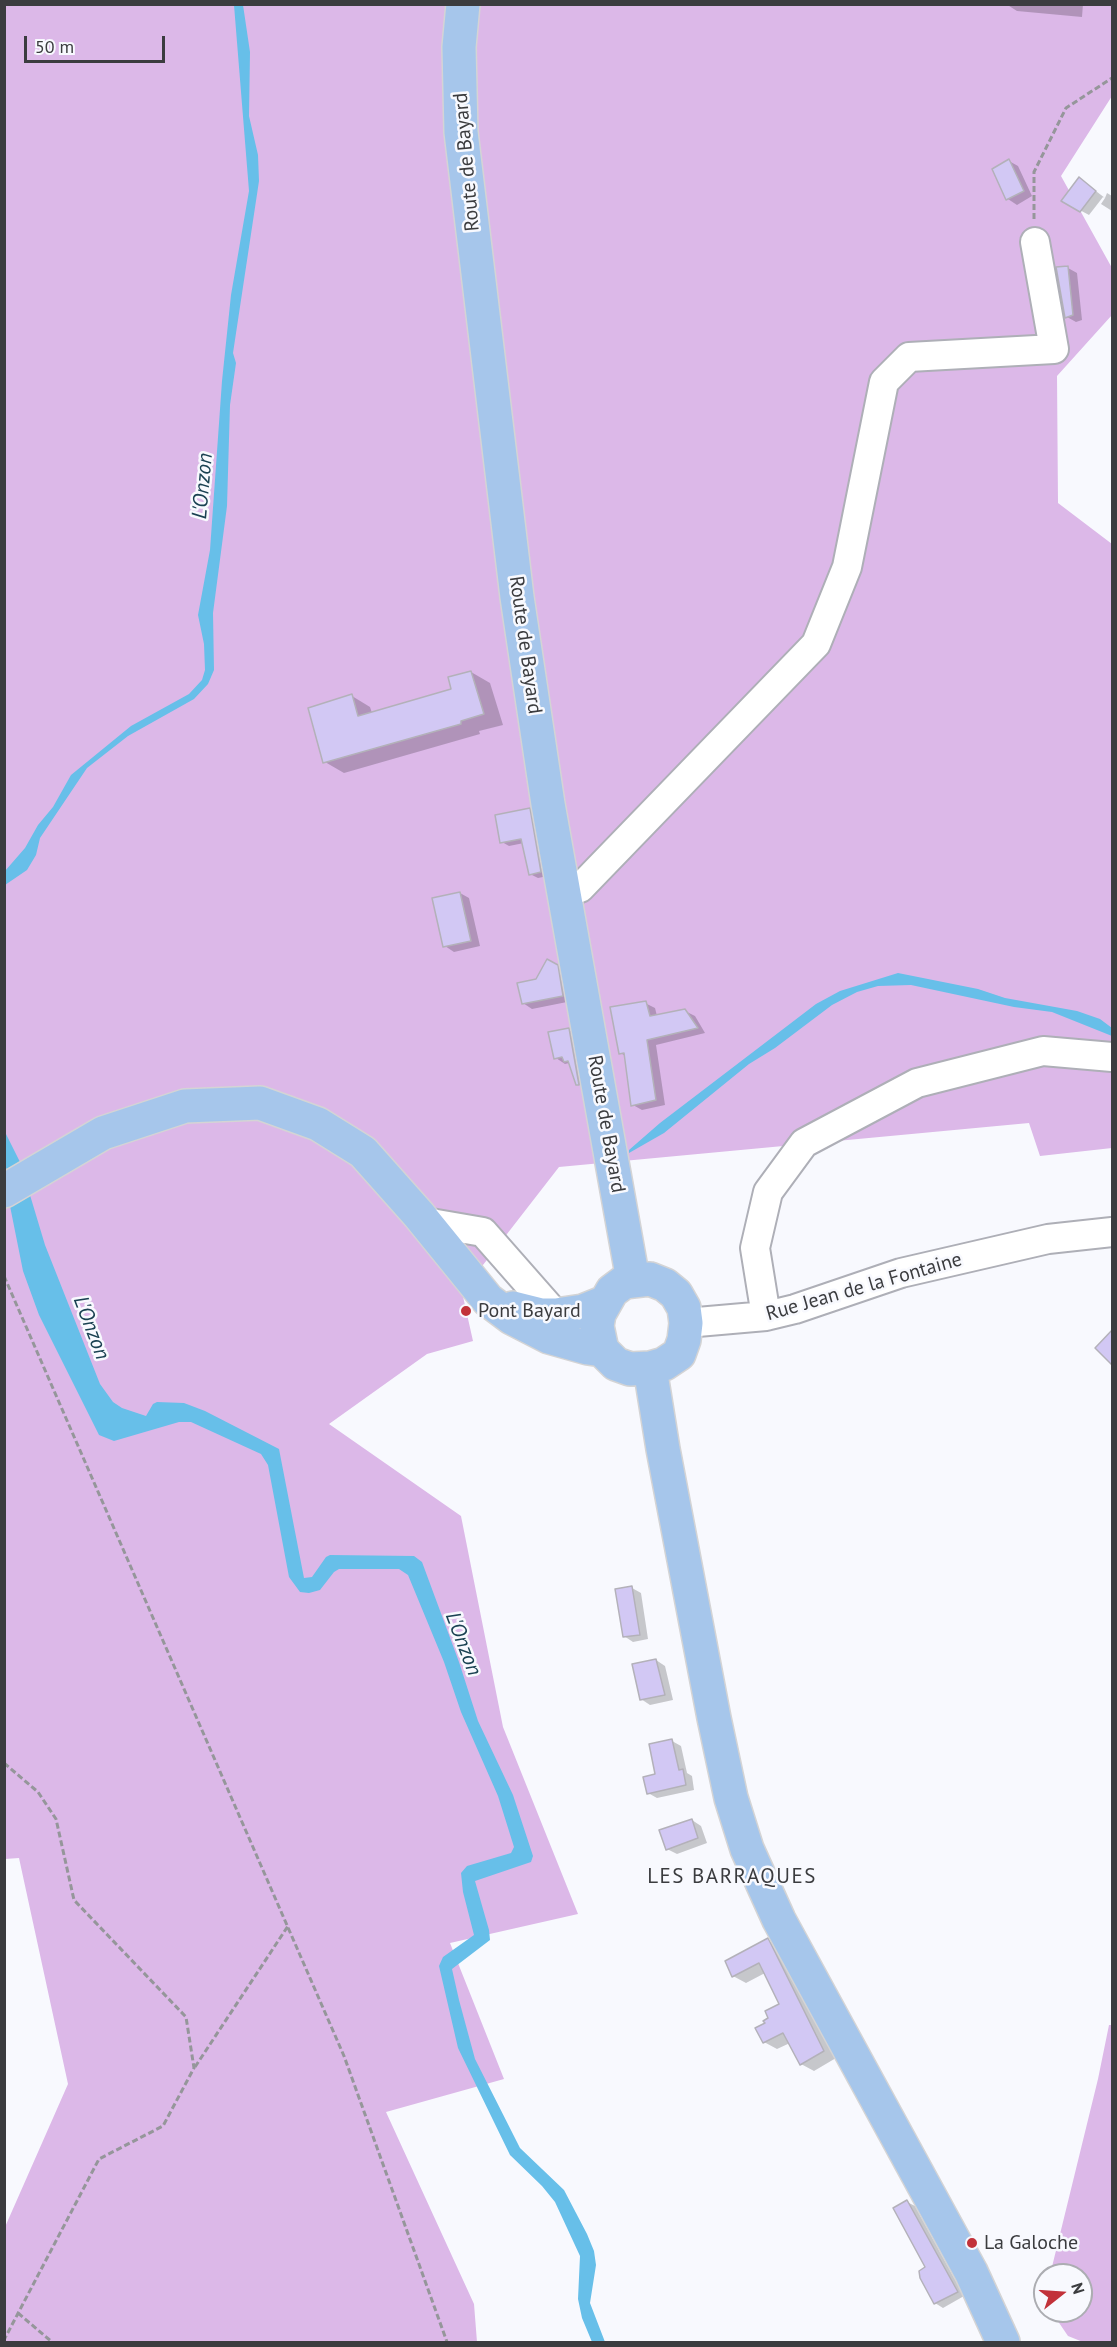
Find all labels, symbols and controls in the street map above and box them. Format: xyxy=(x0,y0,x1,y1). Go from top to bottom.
scale bar xyxy=(27,24,168,62)
text: 50 m xyxy=(35,35,74,58)
street label: Route de Bayard xyxy=(449,92,485,232)
water label: L'Onzon xyxy=(188,452,218,520)
street label: Route de Bayard xyxy=(503,574,547,716)
street label: Route de Bayard xyxy=(582,1053,630,1195)
street label: Rue Jean de la Fontaine xyxy=(763,1248,965,1326)
water label: L'Onzon xyxy=(67,1293,115,1363)
place label: Pont Bayard xyxy=(478,1299,581,1323)
marker: Pont Bayard xyxy=(459,1304,473,1318)
water label: L'Onzon xyxy=(439,1609,487,1679)
district label: LES BARRAQUES xyxy=(647,1864,817,1890)
place label: La Galoche xyxy=(984,2231,1078,2255)
marker: La Galoche xyxy=(965,2236,979,2250)
north arrow xyxy=(1033,2263,1093,2323)
text: N xyxy=(1067,2280,1089,2296)

